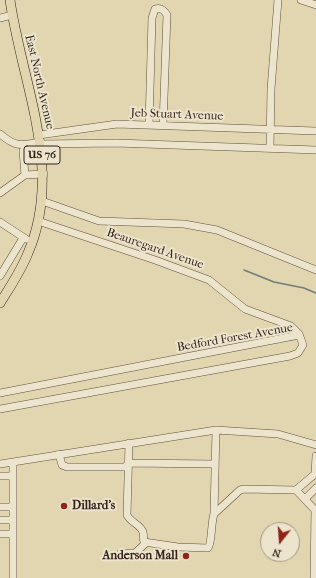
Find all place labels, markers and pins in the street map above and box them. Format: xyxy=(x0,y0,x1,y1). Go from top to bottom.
place label: Dillard's xyxy=(72,499,115,513)
marker: Dillard's xyxy=(59,501,69,511)
place label: Anderson Mall xyxy=(103,549,178,563)
marker: Anderson Mall xyxy=(181,551,191,561)

